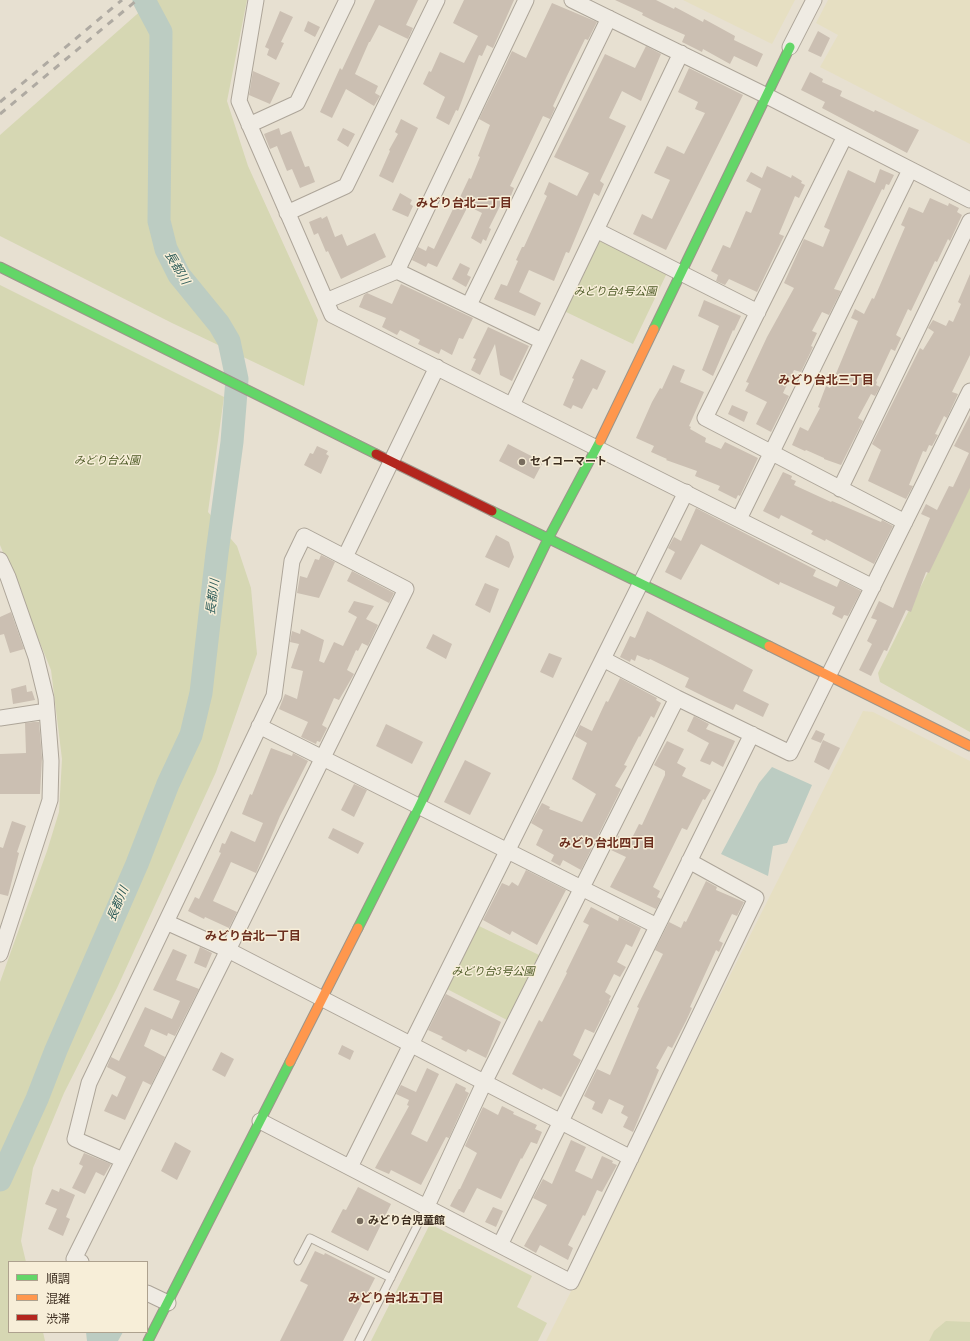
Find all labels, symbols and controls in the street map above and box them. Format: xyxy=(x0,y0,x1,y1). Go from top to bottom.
district label: みどり台北二丁目 xyxy=(416,197,512,211)
water label: 長都川 xyxy=(162,249,192,287)
park label: みどり台4号公園 xyxy=(573,285,657,299)
district label: みどり台北三丁目 xyxy=(778,374,874,388)
park label: みどり台公園 xyxy=(74,454,140,468)
place label: セイコーマート xyxy=(530,455,607,469)
marker: セイコーマート xyxy=(517,457,527,467)
water label: 長都川 xyxy=(204,578,222,616)
district label: みどり台北四丁目 xyxy=(559,837,655,851)
water label: 長都川 xyxy=(104,885,132,923)
district label: みどり台北一丁目 xyxy=(205,930,301,944)
park label: みどり台3号公園 xyxy=(451,965,535,979)
place label: みどり台児童館 xyxy=(368,1214,445,1228)
marker: みどり台児童館 xyxy=(355,1216,365,1226)
legend xyxy=(8,1261,148,1333)
text: 順調 xyxy=(46,1271,70,1286)
text: 混雑 xyxy=(46,1291,70,1306)
district label: みどり台北五丁目 xyxy=(348,1292,444,1306)
text: 渋滞 xyxy=(46,1311,70,1326)

